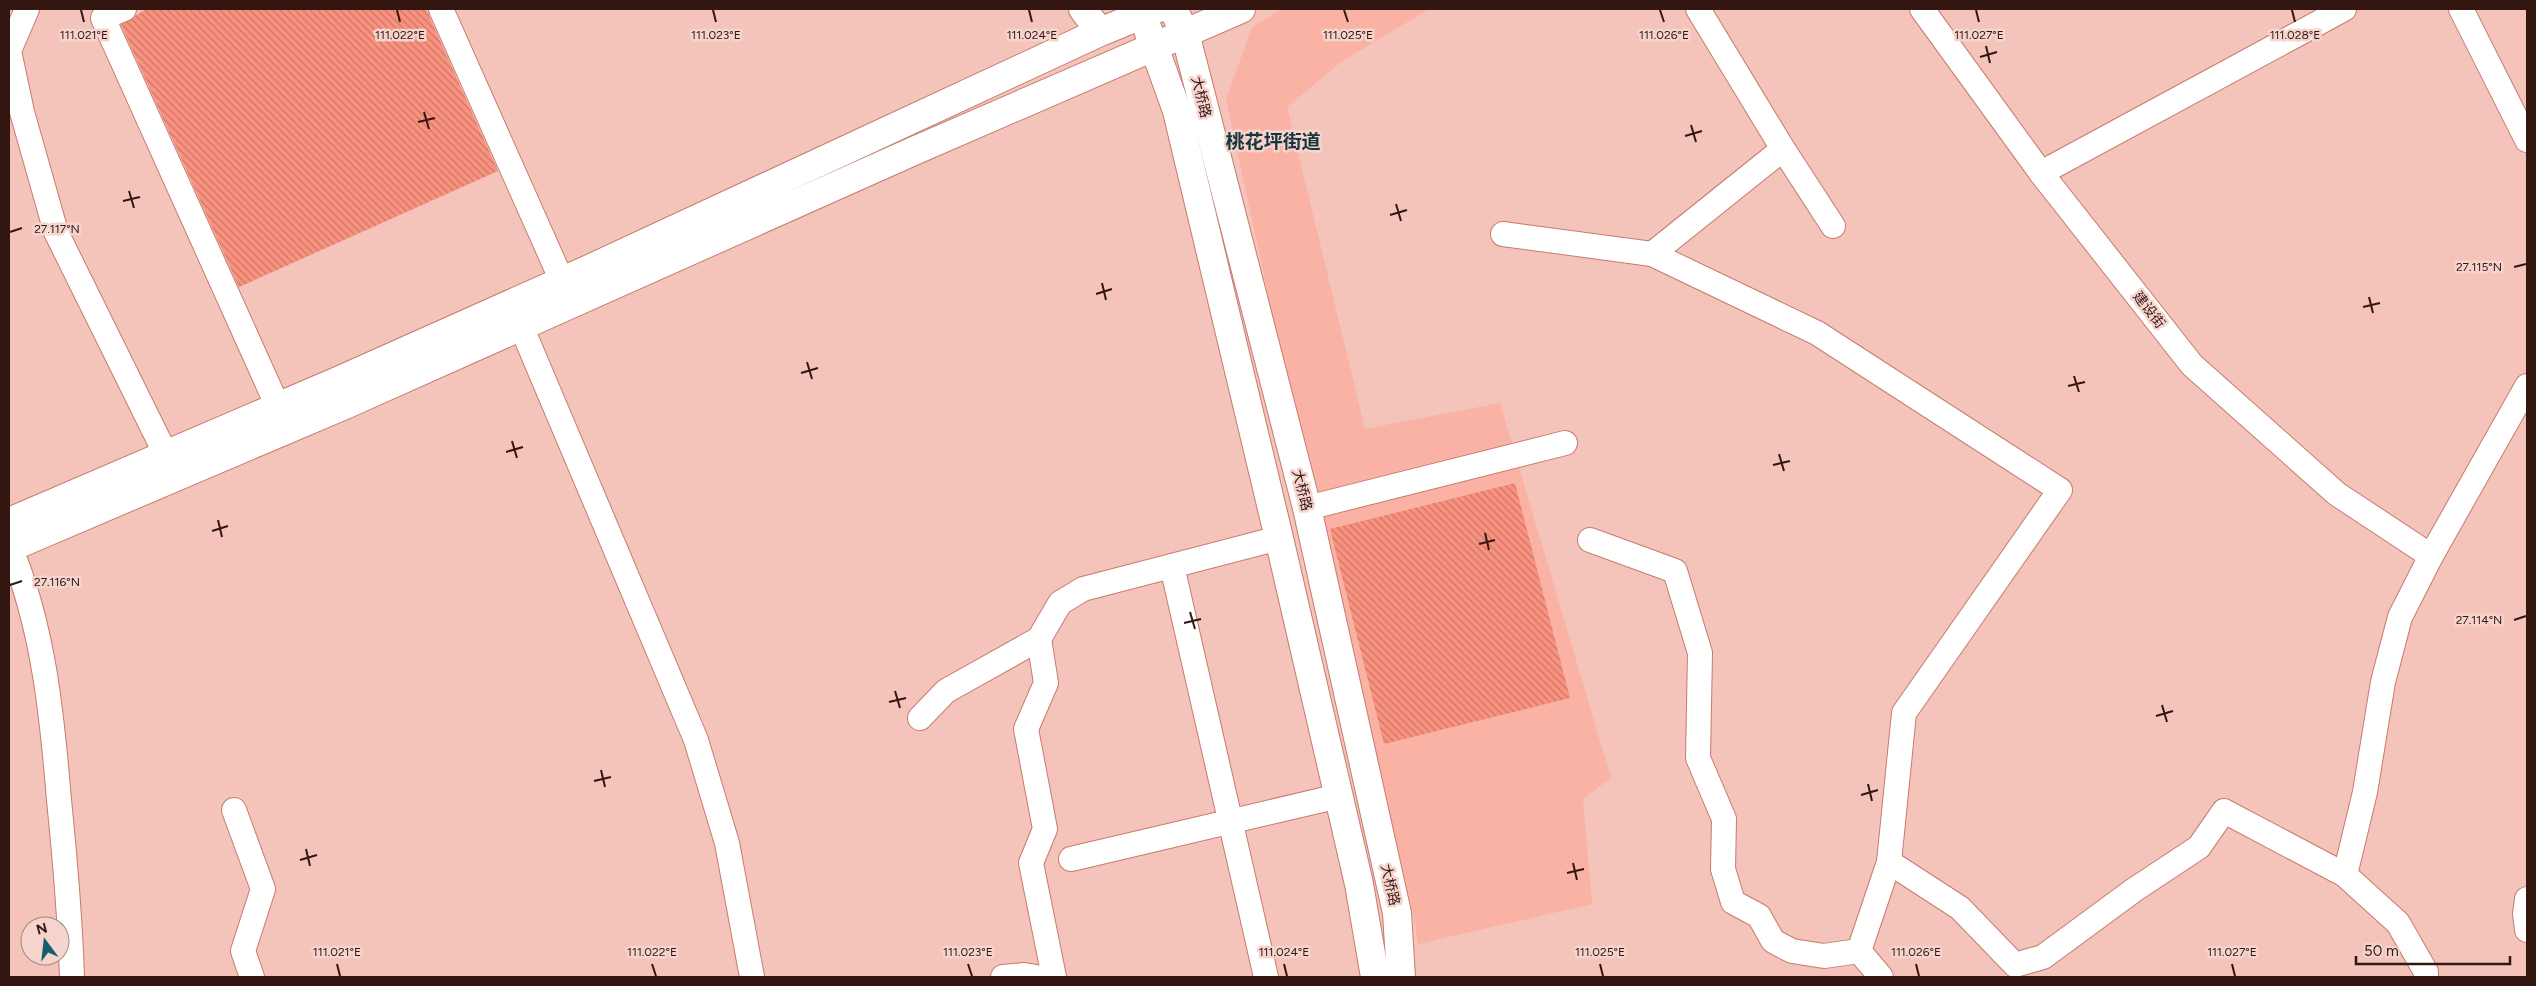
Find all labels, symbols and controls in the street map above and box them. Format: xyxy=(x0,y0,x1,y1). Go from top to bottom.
text: 111.021°E xyxy=(60,28,108,42)
text: 111.022°E xyxy=(375,28,425,42)
text: 111.023°E xyxy=(691,28,741,42)
text: 111.024°E xyxy=(1007,28,1057,42)
text: 111.025°E xyxy=(1323,28,1373,42)
text: 111.026°E xyxy=(1639,28,1689,42)
text: 111.027°E xyxy=(1954,28,2004,42)
text: 111.028°E xyxy=(2270,28,2320,42)
street label: 大桥路 xyxy=(1188,75,1214,119)
district label: 桃花坪街道 xyxy=(1225,130,1321,153)
text: 27.117°N xyxy=(34,222,80,236)
text: 27.115°N xyxy=(2456,260,2502,274)
street label: 建设街 xyxy=(2129,288,2169,332)
street label: 大桥路 xyxy=(1289,468,1315,512)
text: 27.116°N xyxy=(34,575,80,589)
text: 27.114°N xyxy=(2456,613,2502,627)
street label: 大桥路 xyxy=(1377,863,1403,907)
north arrow xyxy=(20,916,70,966)
text: N xyxy=(34,919,49,939)
scale bar xyxy=(2356,934,2510,966)
text: 50 m xyxy=(2364,942,2399,960)
text: 111.021°E xyxy=(313,945,361,959)
text: 111.022°E xyxy=(627,945,677,959)
text: 111.023°E xyxy=(943,945,993,959)
text: 111.024°E xyxy=(1259,945,1309,959)
text: 111.025°E xyxy=(1575,945,1625,959)
text: 111.026°E xyxy=(1891,945,1941,959)
text: 111.027°E xyxy=(2207,945,2257,959)

